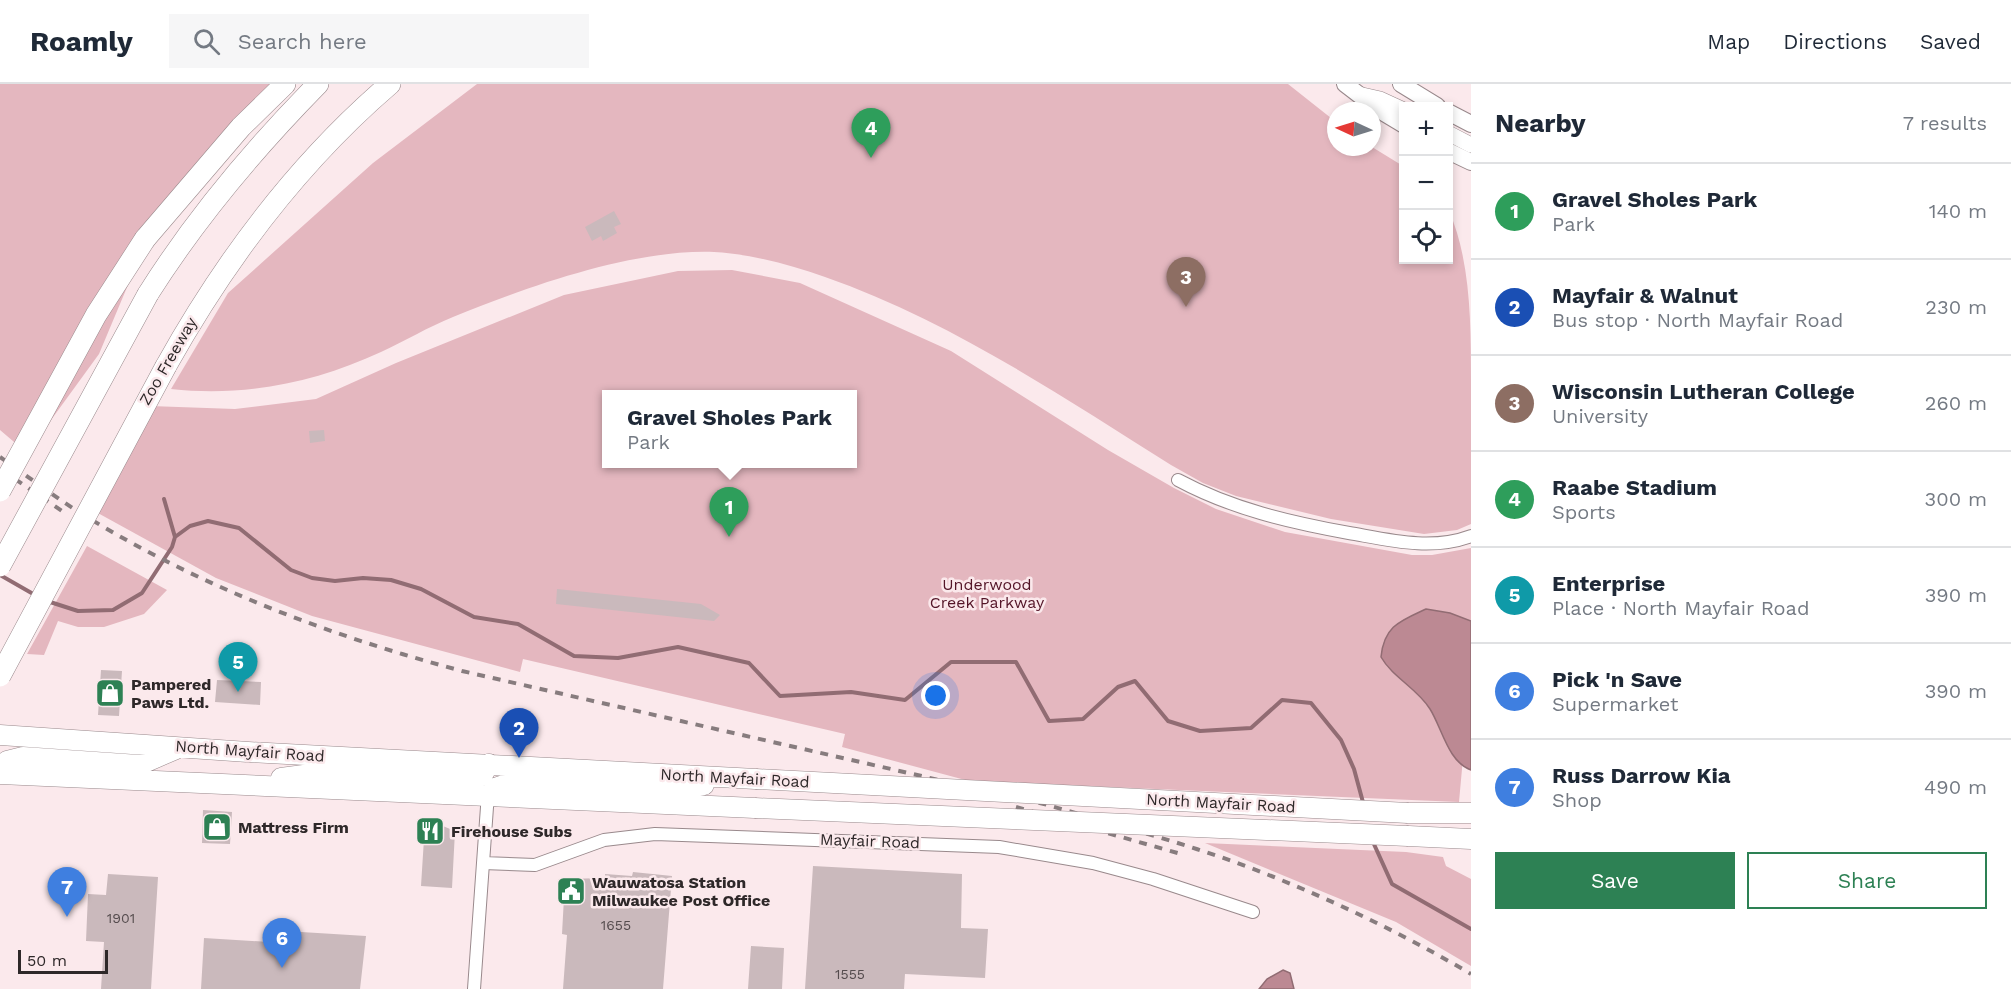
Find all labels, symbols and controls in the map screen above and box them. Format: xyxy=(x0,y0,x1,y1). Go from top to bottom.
search box xyxy=(169,14,589,68)
text: Roamly xyxy=(30,25,133,58)
icon: search xyxy=(190,25,223,58)
text: Search here xyxy=(238,29,367,54)
text: Map xyxy=(1707,29,1750,54)
text: Directions xyxy=(1783,29,1887,54)
text: Saved xyxy=(1920,29,1981,54)
north arrow xyxy=(1327,102,1381,156)
map controls xyxy=(1399,102,1453,264)
button: + xyxy=(1399,102,1453,156)
text: Nearby xyxy=(1495,108,1586,138)
pin: 4 xyxy=(852,109,890,158)
text: 7 results xyxy=(1903,111,1987,135)
button: − xyxy=(1399,156,1453,210)
text: Gravel Sholes Park xyxy=(1552,187,1757,212)
text: 1 xyxy=(1510,199,1519,223)
text: 140 m xyxy=(1929,199,1987,223)
button: locate xyxy=(1399,210,1453,264)
text: Park xyxy=(1552,212,1595,236)
pin: 3 xyxy=(1166,258,1206,307)
text: Mayfair & Walnut xyxy=(1552,283,1738,308)
text: 2 xyxy=(1509,295,1520,319)
text: 230 m xyxy=(1925,295,1987,319)
text: Bus stop · North Mayfair Road xyxy=(1552,308,1843,332)
street label: Zoo Freeway xyxy=(135,313,201,408)
text: Wisconsin Lutheran College xyxy=(1552,379,1855,404)
popup xyxy=(602,390,857,468)
text: 3 xyxy=(1509,391,1520,415)
text: 260 m xyxy=(1925,391,1987,415)
text: University xyxy=(1552,404,1648,428)
text: Gravel Sholes Park xyxy=(627,405,832,430)
text: Park xyxy=(627,430,670,454)
text: Raabe Stadium xyxy=(1552,475,1717,500)
text: 4 xyxy=(1508,487,1521,511)
text: 300 m xyxy=(1925,487,1987,511)
pin: 1 xyxy=(710,488,748,537)
text: Sports xyxy=(1552,500,1616,524)
text: Enterprise xyxy=(1552,571,1665,596)
park label: Underwood Creek Parkway xyxy=(930,575,1045,612)
text: 5 xyxy=(1509,583,1520,607)
text: 390 m xyxy=(1925,583,1987,607)
text: Place · North Mayfair Road xyxy=(1552,596,1809,620)
pin: 5 xyxy=(218,642,258,692)
text: Pick 'n Save xyxy=(1552,667,1682,692)
place label: Pampered Paws Ltd. xyxy=(131,675,211,712)
shop icon: Pampered Paws Ltd. xyxy=(94,677,126,709)
text: 6 xyxy=(1508,679,1521,703)
text: 390 m xyxy=(1925,679,1987,703)
your location xyxy=(921,681,950,710)
text: Supermarket xyxy=(1552,692,1678,716)
pin: 2 xyxy=(500,708,538,758)
street label: North Mayfair Road xyxy=(175,736,325,766)
text: Russ Darrow Kia xyxy=(1552,763,1731,788)
street label: North Mayfair Road xyxy=(660,765,810,791)
text: 7 xyxy=(1508,775,1521,799)
text: 490 m xyxy=(1924,775,1987,799)
text: Shop xyxy=(1552,788,1602,812)
street label: North Mayfair Road xyxy=(1146,790,1296,816)
shop icon: Mattress Firm xyxy=(201,811,233,843)
restaurant icon: Firehouse Subs xyxy=(414,815,446,847)
place label: Mattress Firm xyxy=(238,818,349,837)
place label: Firehouse Subs xyxy=(451,822,572,841)
street label: Mayfair Road xyxy=(820,830,920,852)
button: Save xyxy=(1495,852,1735,909)
button: Share xyxy=(1747,852,1987,909)
pin: 7 xyxy=(48,868,86,917)
place label: Wauwatosa Station Milwaukee Post Office xyxy=(592,873,770,910)
public building icon: Wauwatosa Station Milwaukee Post Office xyxy=(555,875,587,907)
house number: 1901 xyxy=(107,910,135,926)
house number: 1655 xyxy=(601,917,631,933)
pin: 6 xyxy=(262,918,302,968)
scale bar xyxy=(18,947,108,974)
text: 50 m xyxy=(27,951,67,970)
house number: 1555 xyxy=(835,966,865,982)

